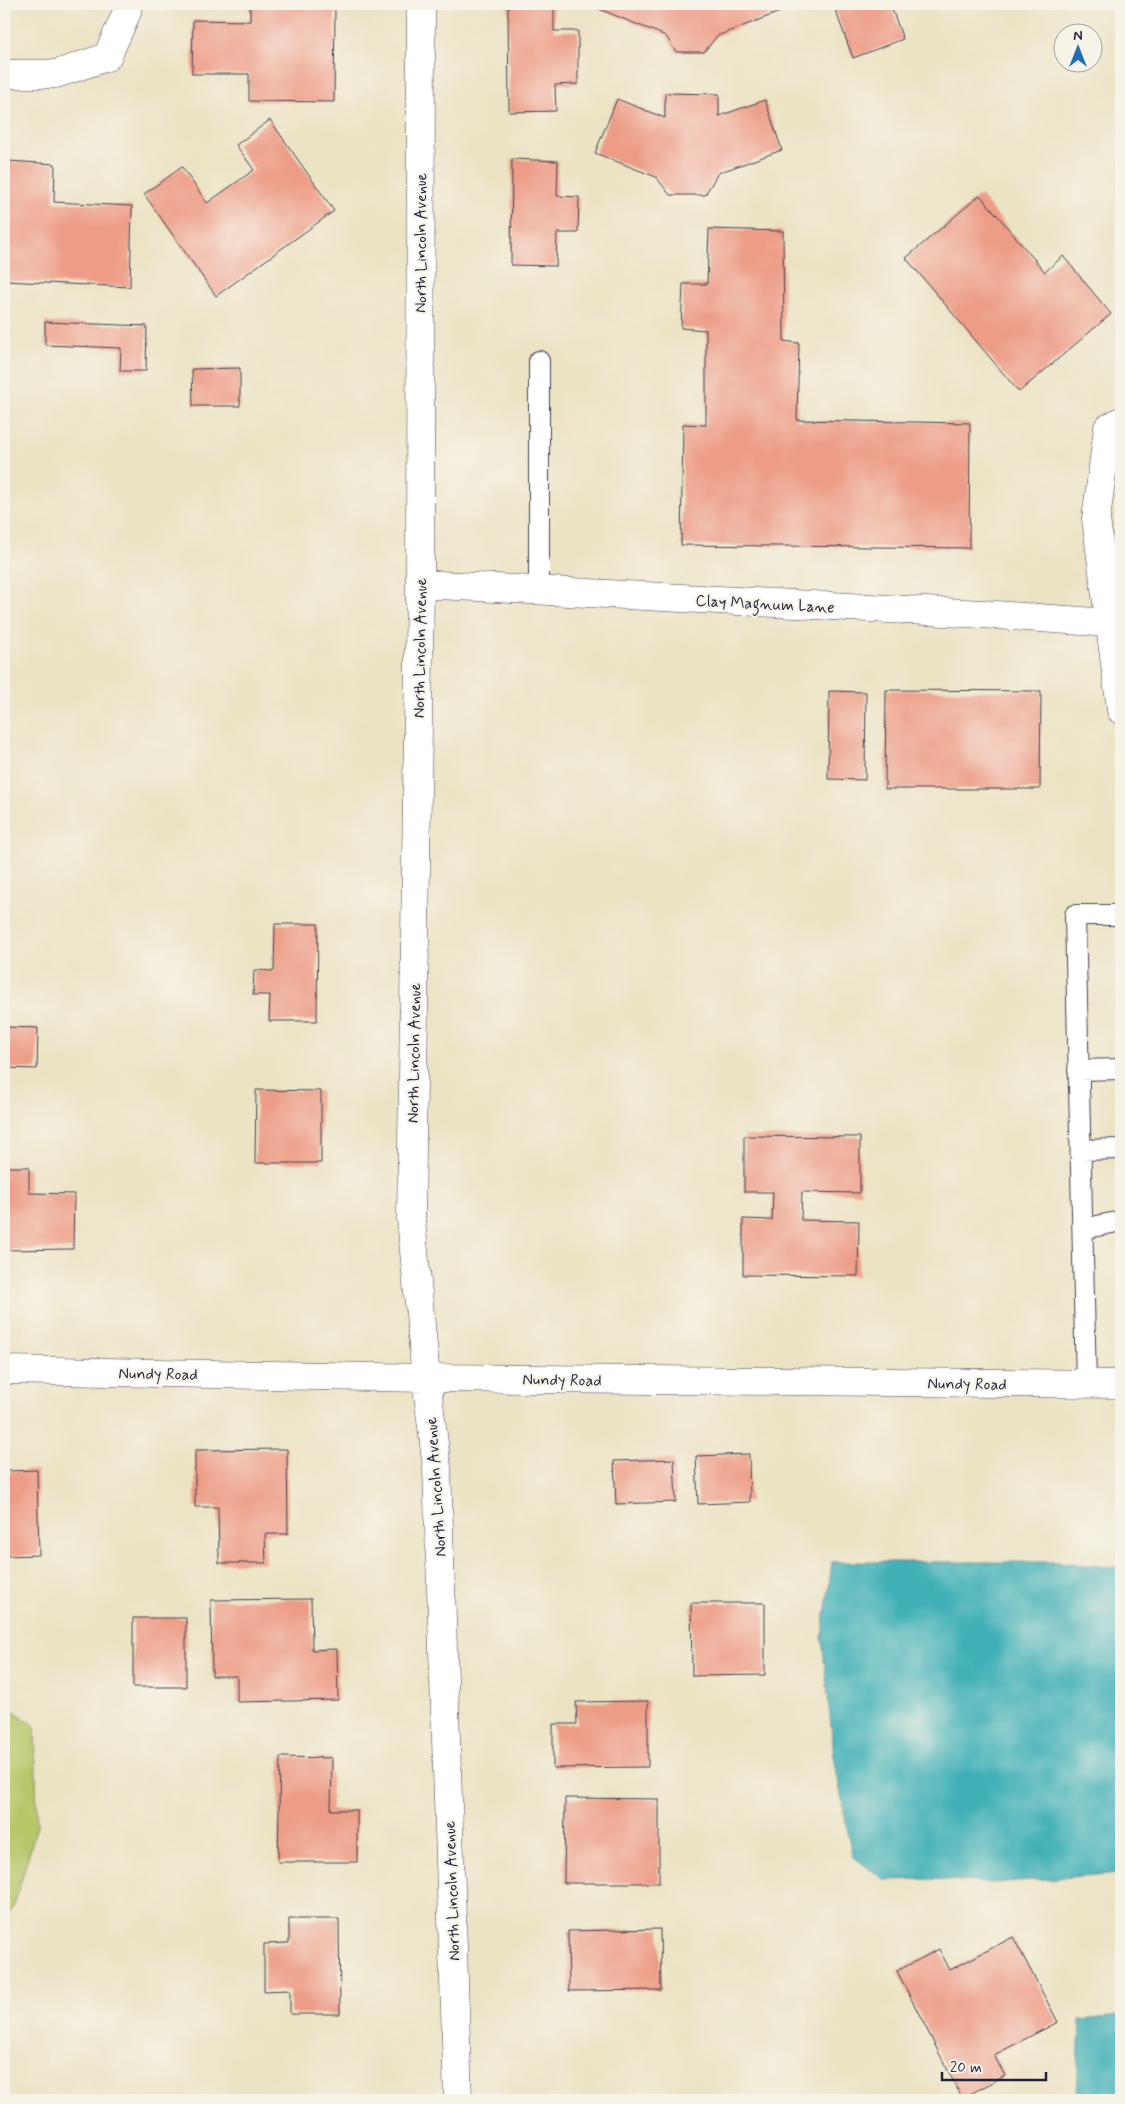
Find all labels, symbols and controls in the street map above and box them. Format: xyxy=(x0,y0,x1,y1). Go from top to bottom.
north arrow xyxy=(1052,22,1102,72)
text: N xyxy=(1073,27,1083,45)
street label: North Lincoln Avenue xyxy=(411,172,432,313)
street label: North Lincoln Avenue xyxy=(409,577,432,718)
street label: Clay Magnum Lane xyxy=(695,590,835,620)
street label: North Lincoln Avenue xyxy=(403,982,426,1123)
street label: Nundy Road xyxy=(118,1363,198,1386)
street label: Nundy Road xyxy=(522,1369,602,1392)
street label: Nundy Road xyxy=(927,1373,1007,1396)
street label: North Lincoln Avenue xyxy=(421,1416,452,1558)
street label: North Lincoln Avenue xyxy=(440,1820,465,1961)
scale bar xyxy=(942,2049,1046,2081)
text: 20 m xyxy=(950,2058,982,2078)

